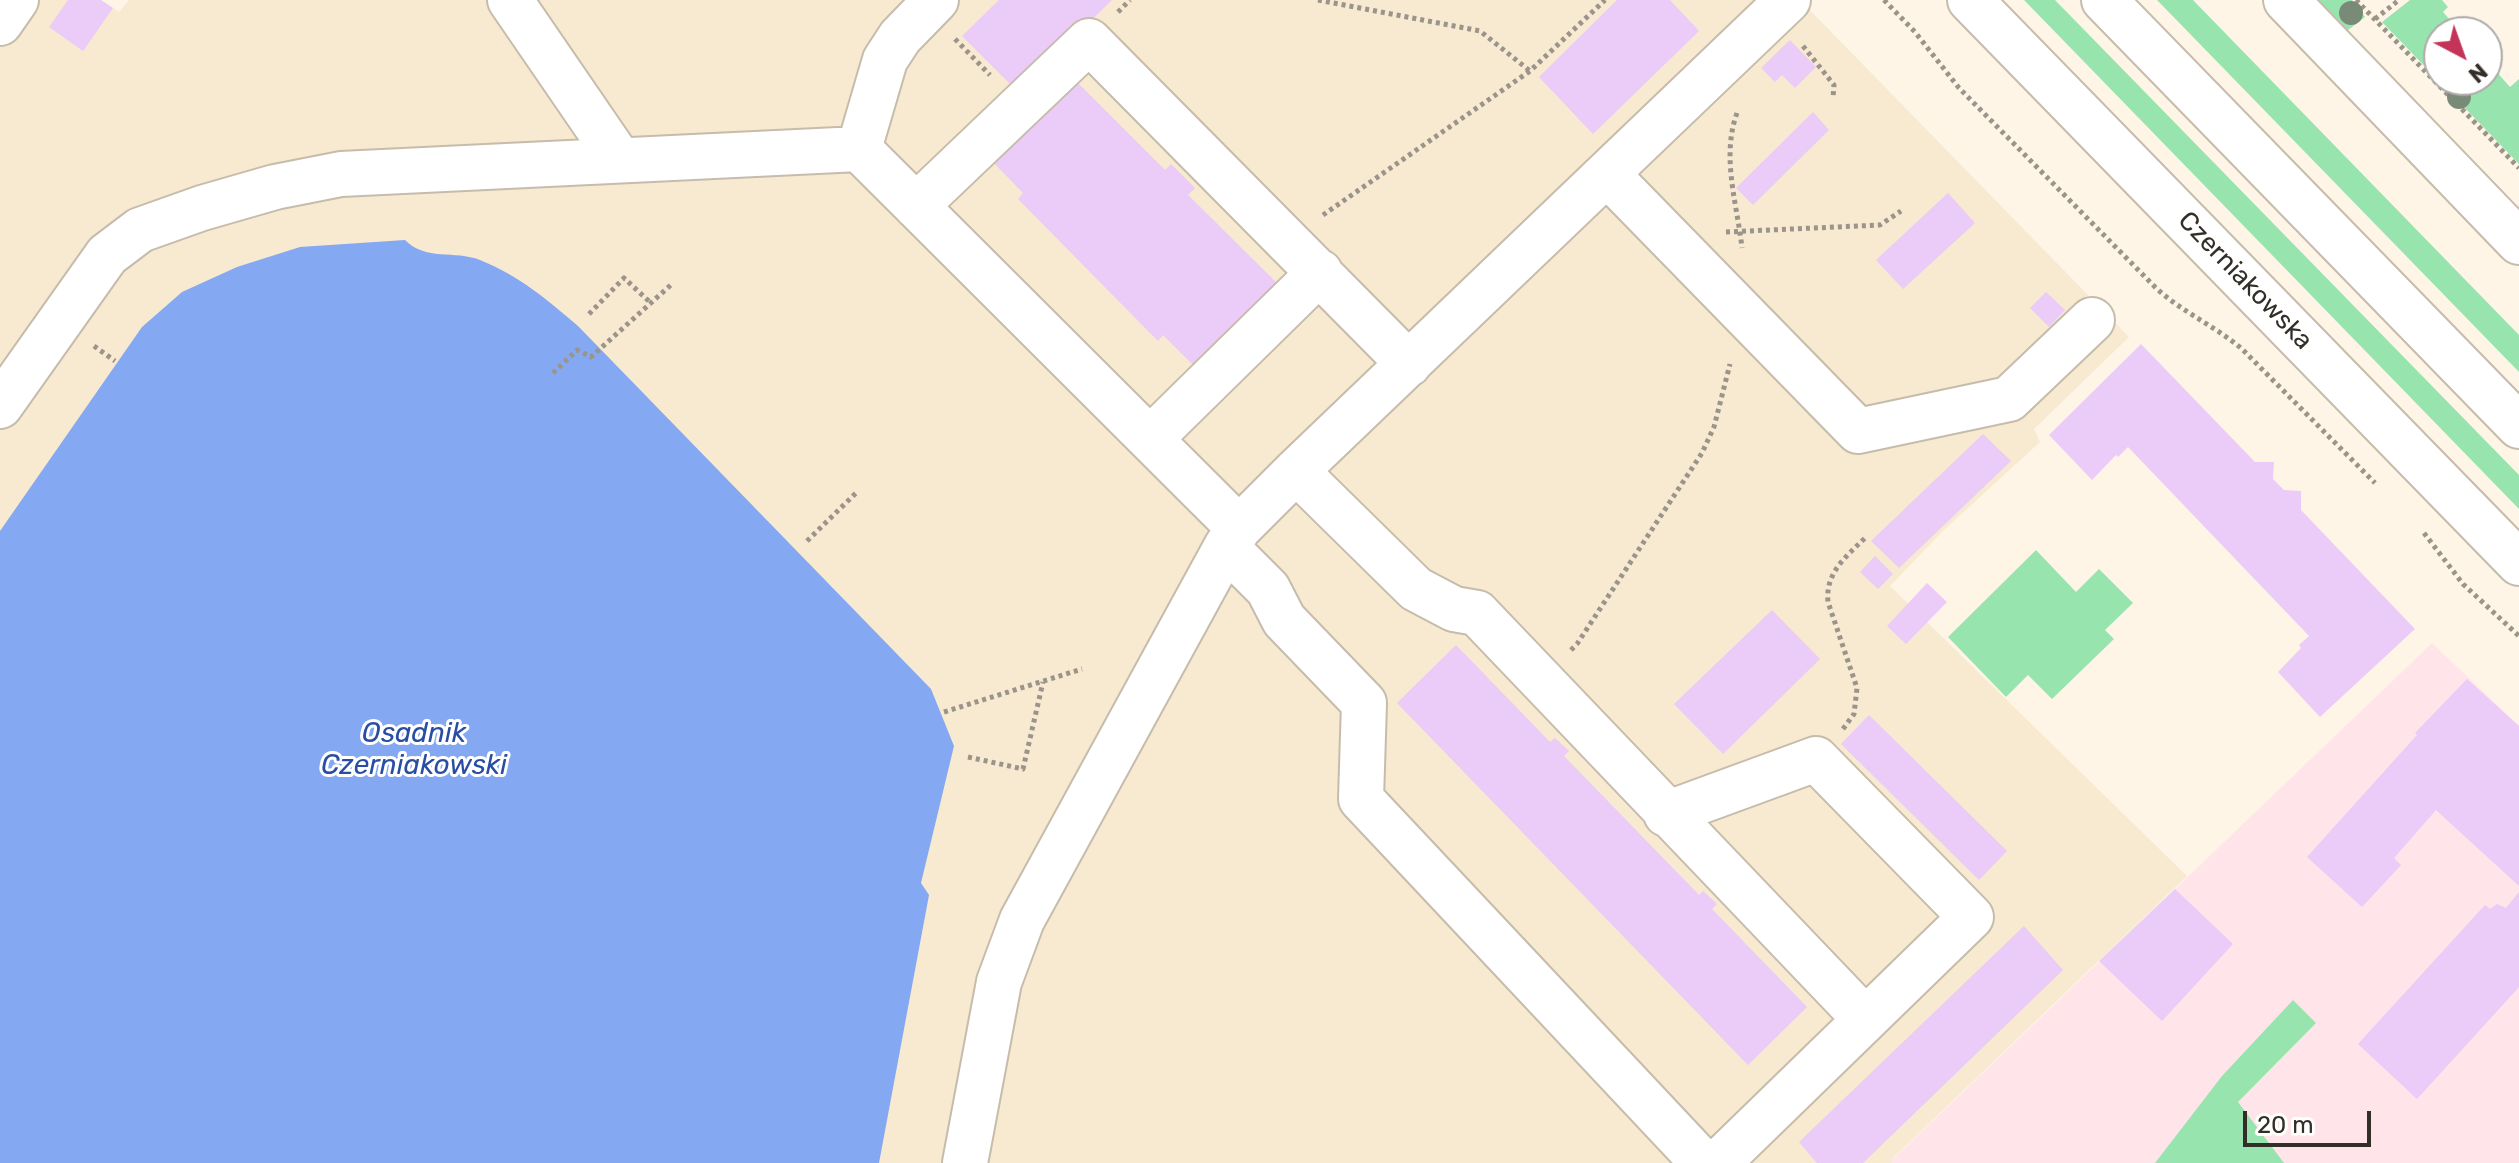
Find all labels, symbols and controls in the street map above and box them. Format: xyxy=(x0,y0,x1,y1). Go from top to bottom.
north arrow xyxy=(2423,16,2503,96)
text: N xyxy=(2463,58,2493,88)
street label: Czerniakowska xyxy=(2171,205,2319,357)
water label: Osadnik Czerniakowski xyxy=(321,717,507,783)
scale bar xyxy=(2247,1095,2375,1145)
text: 20 m xyxy=(2257,1111,2314,1139)

